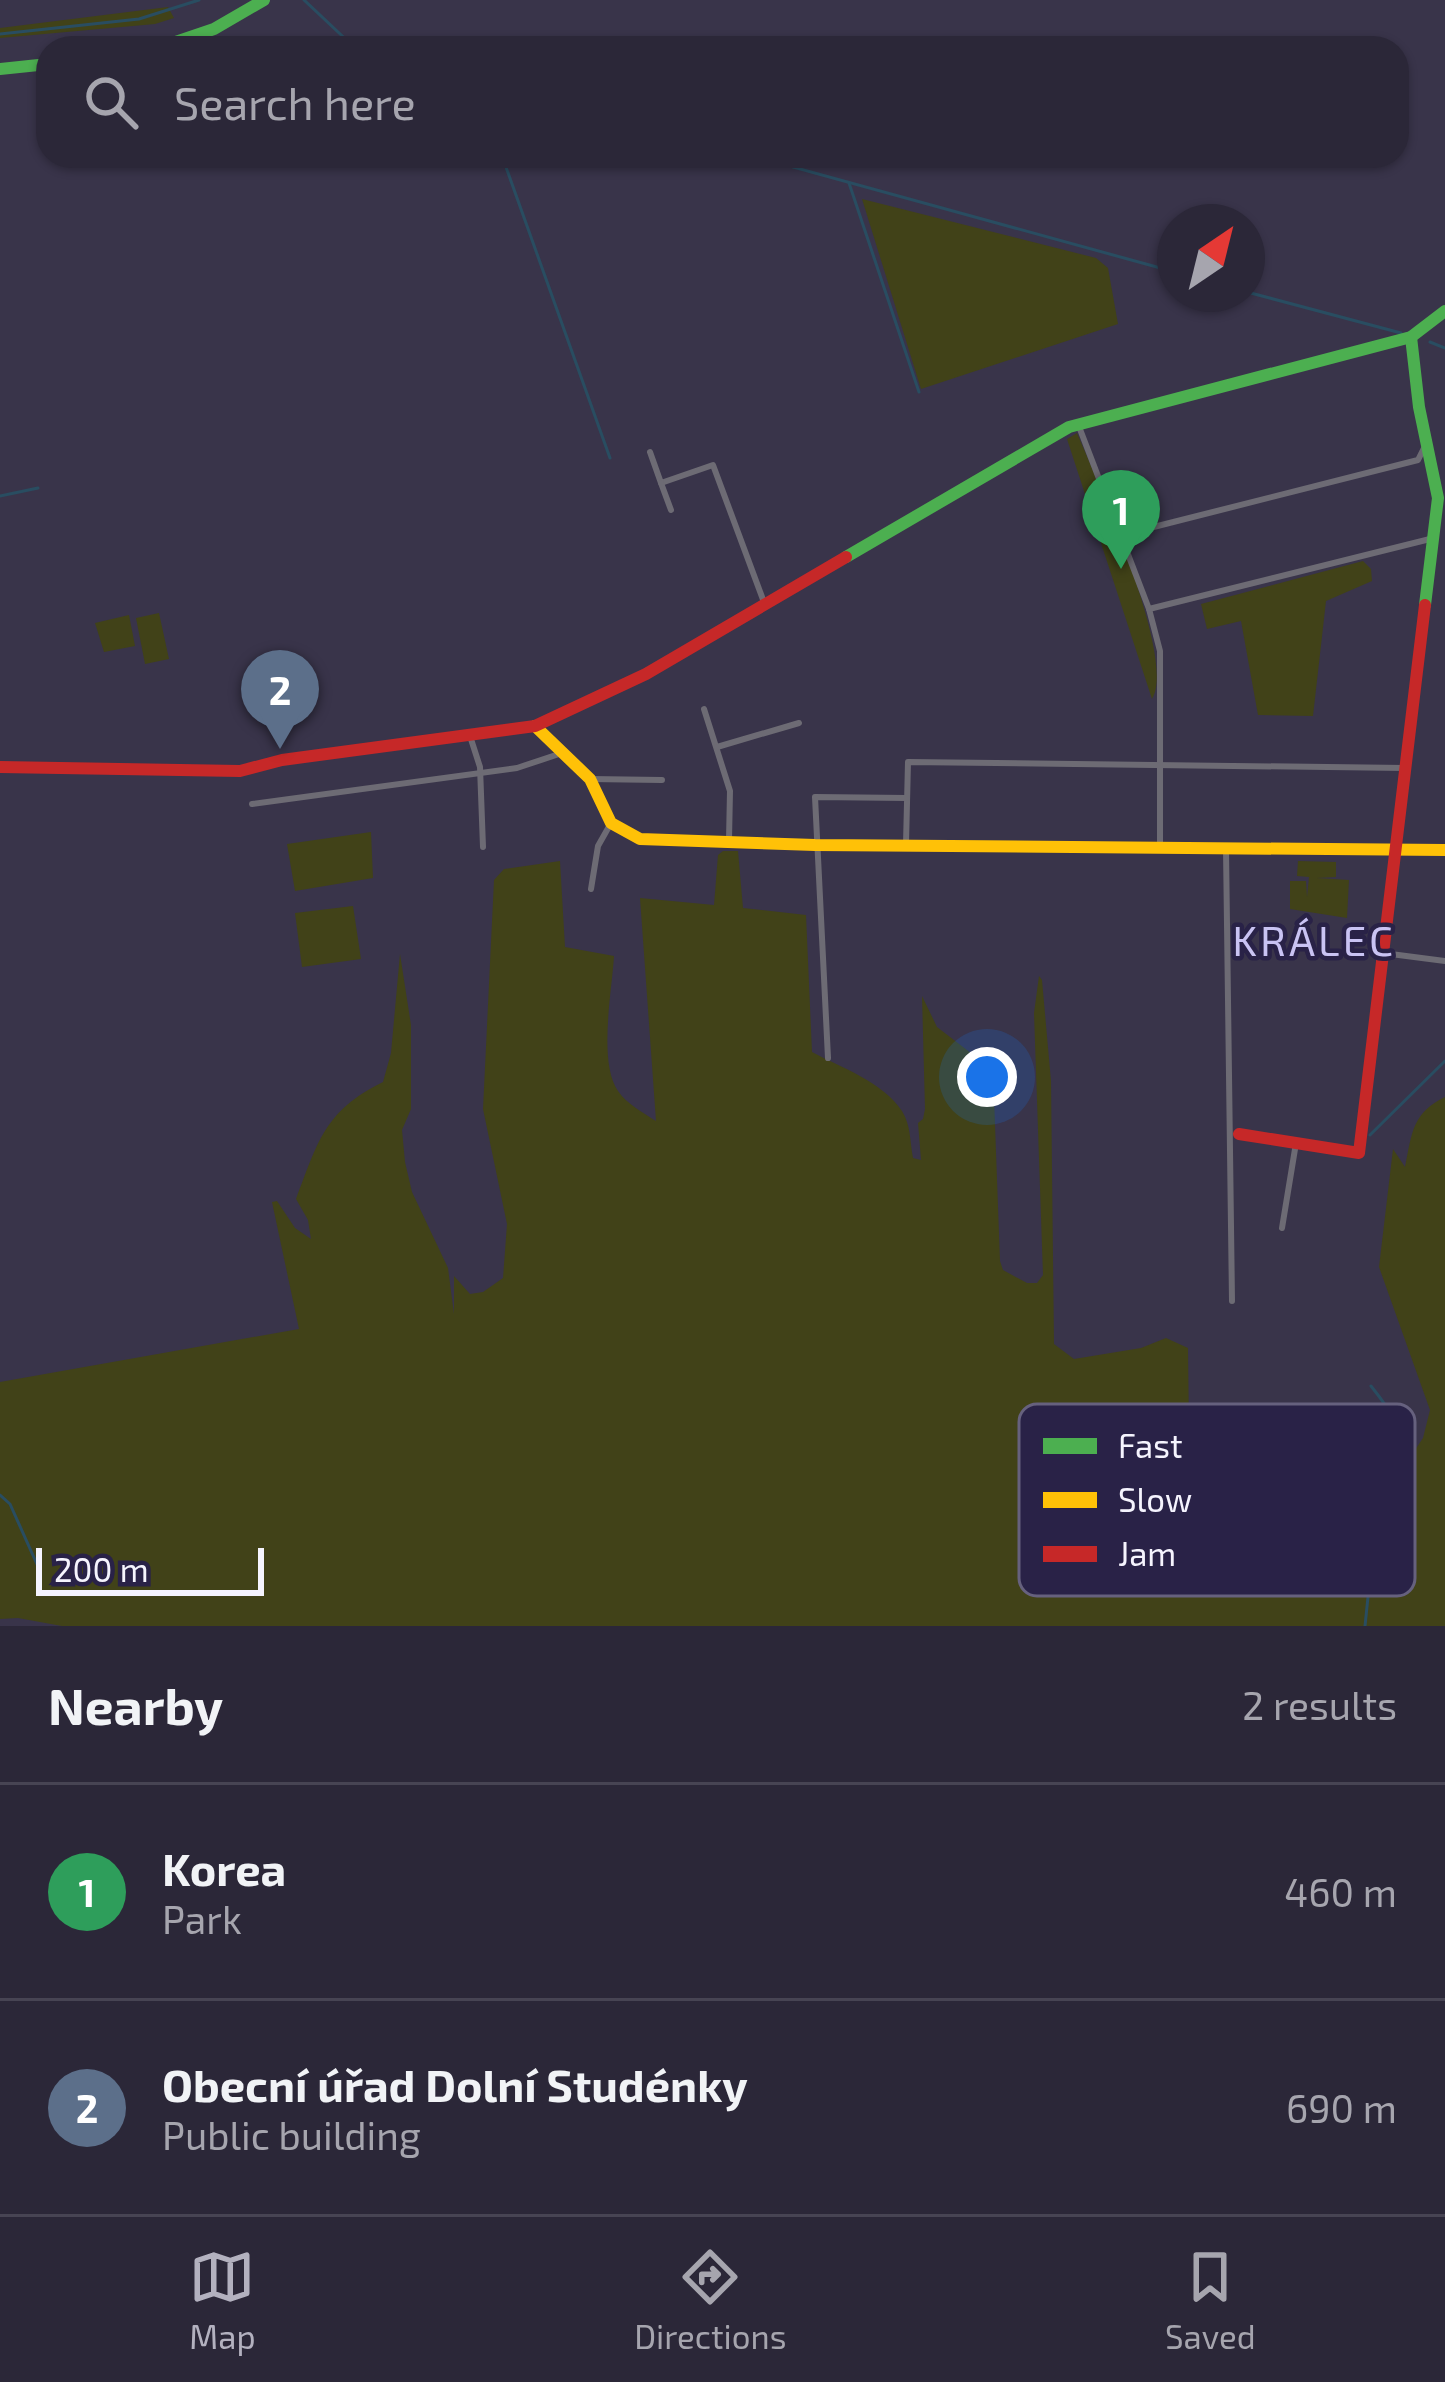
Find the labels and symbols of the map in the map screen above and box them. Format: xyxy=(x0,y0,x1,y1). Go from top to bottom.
north arrow xyxy=(1157,204,1265,312)
pin: 1 xyxy=(1082,470,1160,569)
pin: 2 xyxy=(241,650,319,749)
district label: KRÁLEC xyxy=(1232,914,1396,964)
your location xyxy=(957,1047,1017,1107)
legend xyxy=(1019,1404,1415,1596)
text: Fast xyxy=(1118,1425,1182,1465)
text: Slow xyxy=(1118,1479,1192,1519)
text: Jam xyxy=(1118,1533,1176,1573)
scale bar xyxy=(36,1542,264,1595)

